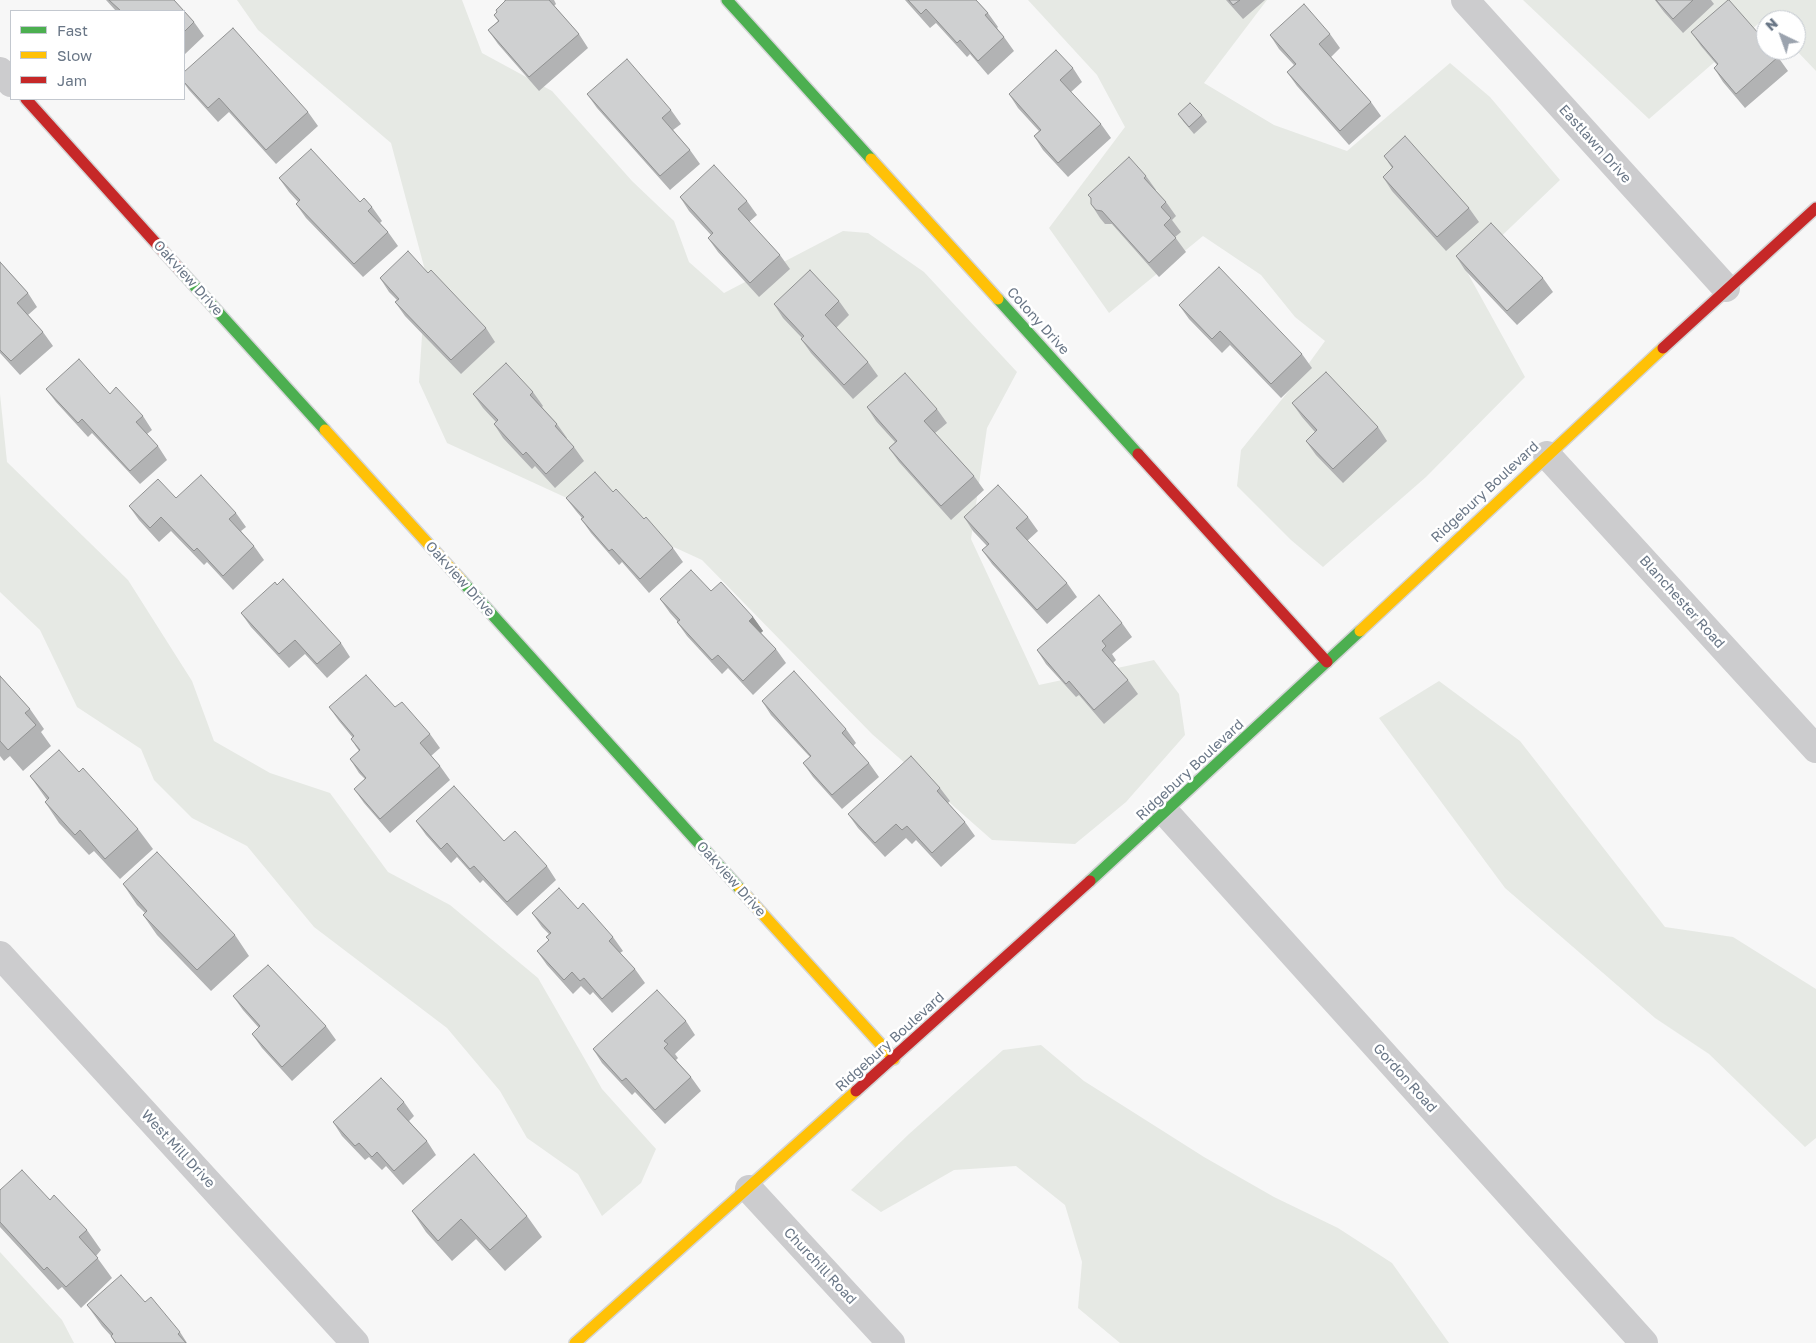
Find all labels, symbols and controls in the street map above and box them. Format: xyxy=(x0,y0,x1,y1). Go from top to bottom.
legend xyxy=(10,10,185,100)
north arrow xyxy=(1756,10,1806,60)
text: N xyxy=(1762,14,1781,34)
text: Fast xyxy=(57,21,88,39)
text: Slow xyxy=(57,46,92,64)
text: Jam xyxy=(57,71,87,89)
street label: Eastlawn Drive xyxy=(1555,101,1635,187)
street label: Oakview Drive xyxy=(150,237,226,319)
street label: Colony Drive xyxy=(1003,284,1073,358)
street label: Ridgebury Boulevard xyxy=(1428,438,1542,546)
street label: Oakview Drive xyxy=(422,538,498,620)
street label: Blanchester Road xyxy=(1636,552,1728,652)
street label: Ridgebury Boulevard xyxy=(1133,716,1247,824)
street label: Oakview Drive xyxy=(693,838,769,920)
street label: Ridgebury Boulevard xyxy=(832,989,948,1095)
street label: Gordon Road xyxy=(1370,1040,1440,1116)
street label: West Mill Drive xyxy=(138,1107,218,1191)
street label: Churchill Road xyxy=(780,1224,860,1308)

